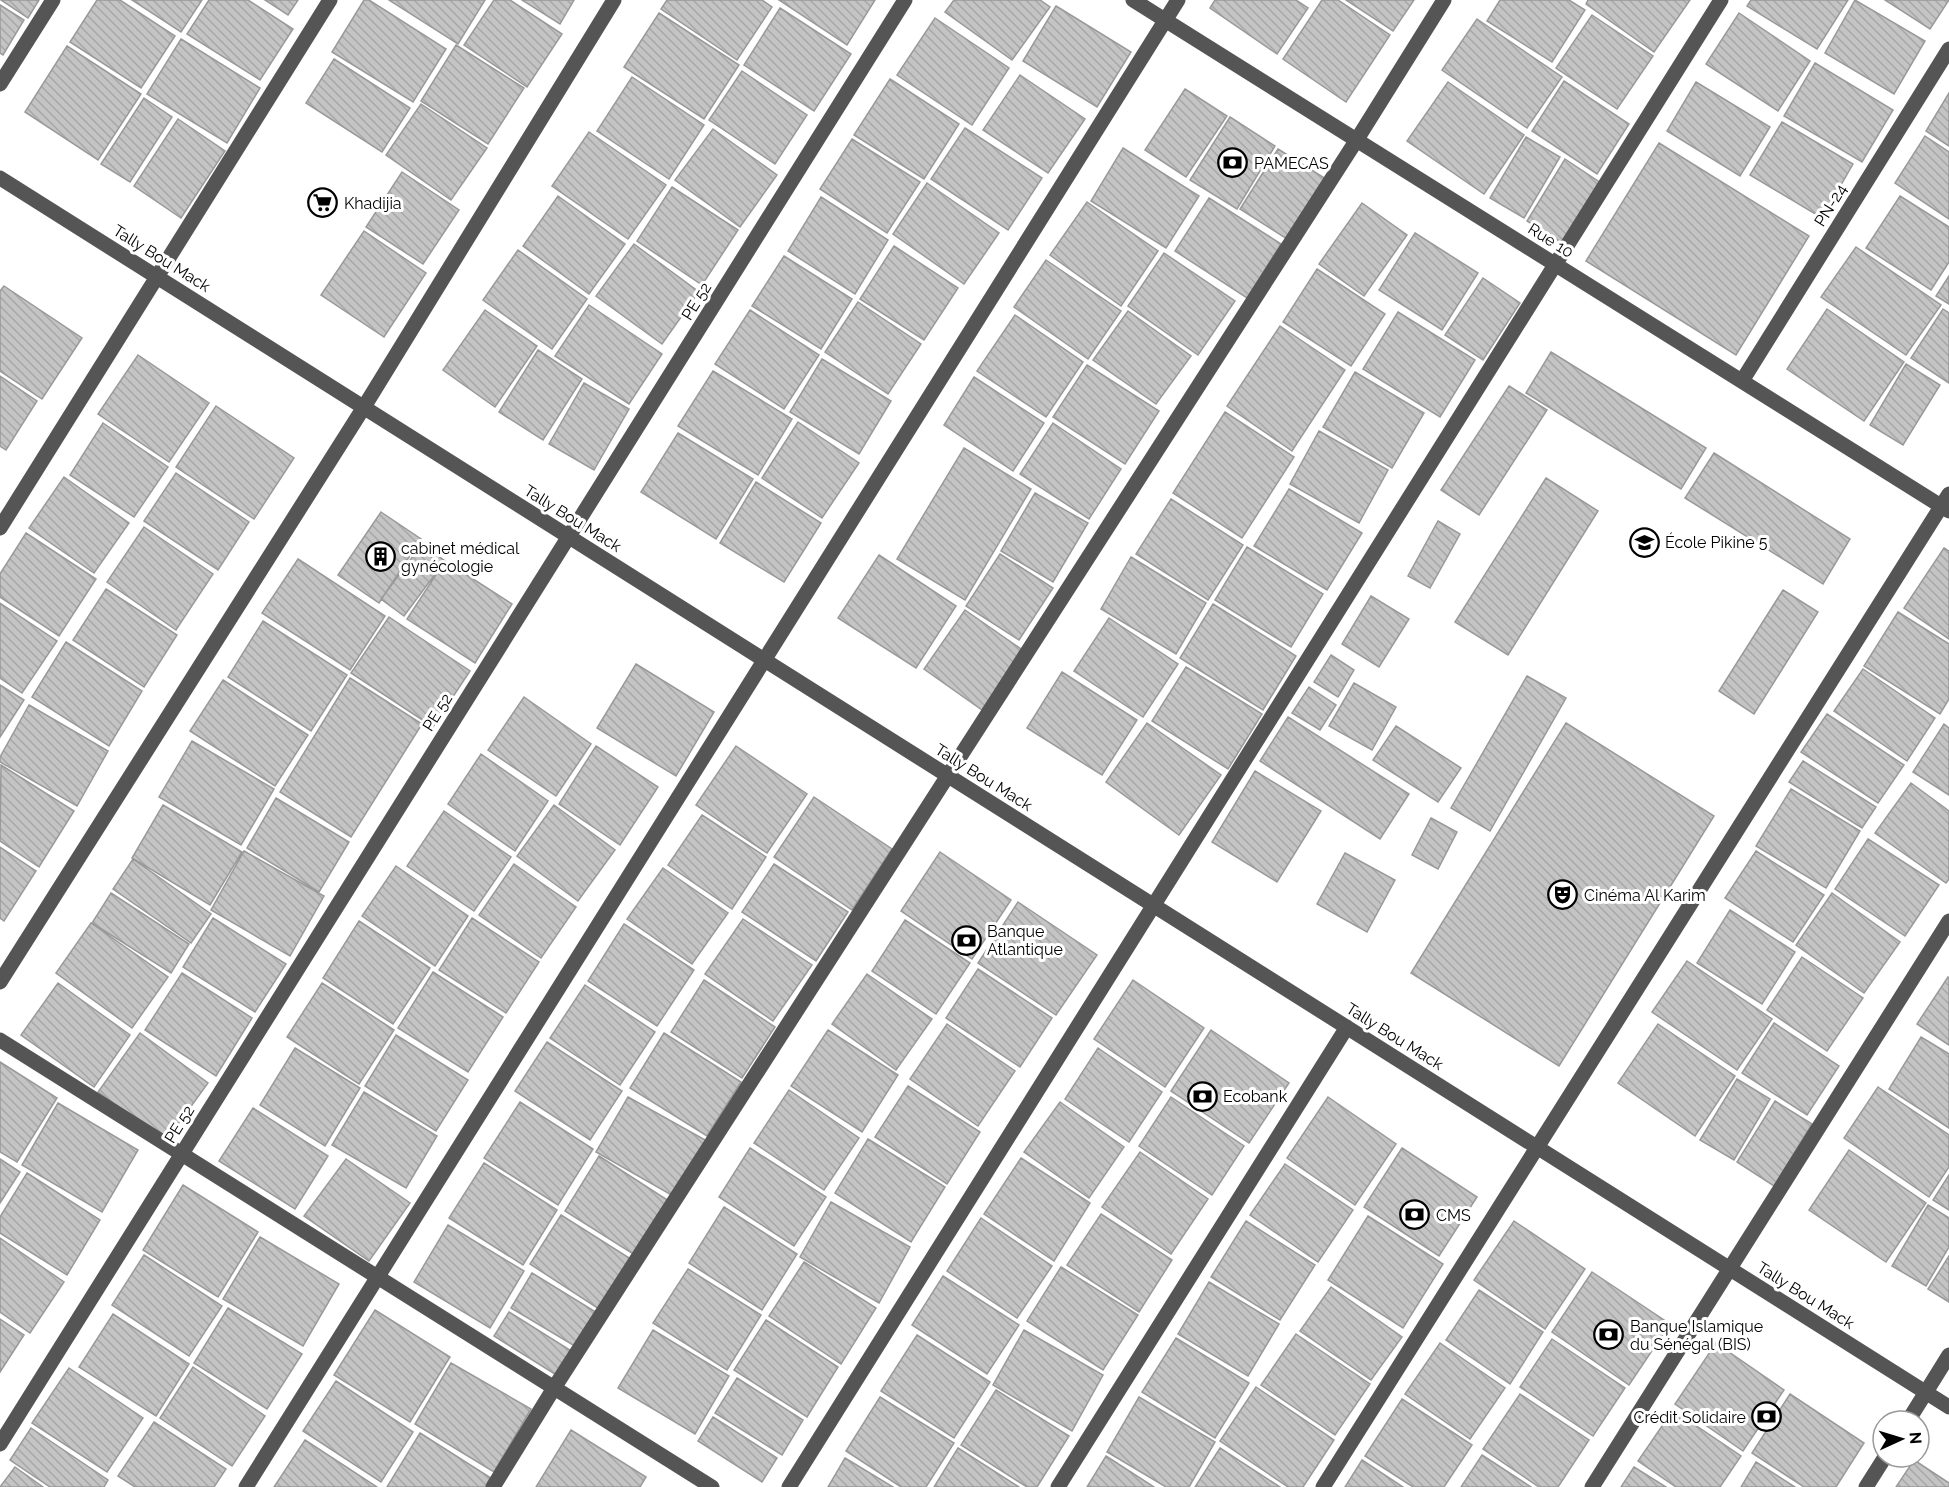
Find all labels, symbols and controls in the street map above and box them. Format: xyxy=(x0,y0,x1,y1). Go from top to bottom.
bank icon: PAMECAS xyxy=(1217,147,1249,179)
place label: PAMECAS xyxy=(1254,154,1329,173)
street label: PN-24 xyxy=(1810,180,1851,230)
supermarket icon: Khadijia xyxy=(307,187,339,219)
place label: Khadijia xyxy=(344,194,402,213)
street label: Rue 10 xyxy=(1525,219,1577,262)
street label: Tally Bou Mack xyxy=(110,221,214,296)
street label: PE 52 xyxy=(678,279,715,324)
street label: Tally Bou Mack xyxy=(521,481,625,556)
school or university icon: École Pikine 5 xyxy=(1628,526,1660,558)
place label: École Pikine 5 xyxy=(1665,532,1768,552)
place label: cabinet médical gynécologie xyxy=(401,539,520,576)
building icon: cabinet médical gynécologie xyxy=(364,541,396,573)
street label: PE 52 xyxy=(419,690,456,735)
street label: Tally Bou Mack xyxy=(932,740,1036,815)
theatre icon: Cinéma Al Karim xyxy=(1547,879,1579,911)
place label: Cinéma Al Karim xyxy=(1584,886,1706,905)
place label: Banque Atlantique xyxy=(987,922,1063,959)
bank icon: Banque Atlantique xyxy=(950,924,982,956)
street label: Tally Bou Mack xyxy=(1343,999,1447,1074)
bank icon: Ecobank xyxy=(1186,1080,1218,1112)
place label: Ecobank xyxy=(1223,1087,1288,1106)
street label: PE 52 xyxy=(161,1102,198,1147)
bank icon: CMS xyxy=(1399,1199,1431,1231)
place label: CMS xyxy=(1436,1206,1471,1225)
street label: Tally Bou Mack xyxy=(1754,1258,1858,1333)
place label: Banque Islamique du Sénégal (BIS) xyxy=(1630,1317,1763,1354)
bank icon: Banque Islamique du Sénégal (BIS) xyxy=(1593,1319,1625,1351)
bank icon: Crédit Solidaire xyxy=(1751,1401,1783,1433)
place label: Crédit Solidaire xyxy=(1633,1408,1746,1427)
north arrow xyxy=(1871,1409,1931,1469)
text: N xyxy=(1906,1431,1925,1445)

